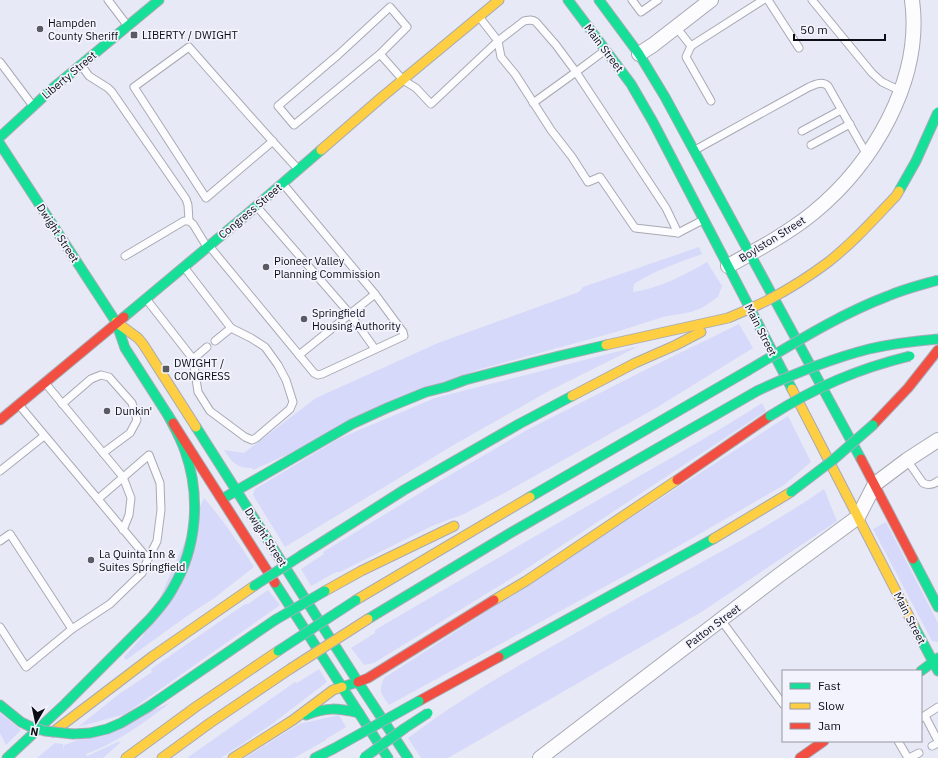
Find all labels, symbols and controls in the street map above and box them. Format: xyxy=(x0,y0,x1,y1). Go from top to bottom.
place label: Hampden County Sheriff xyxy=(48,16,118,43)
scale bar xyxy=(794,16,885,42)
street label: Main Street xyxy=(581,21,627,75)
text: 50 m xyxy=(800,22,828,37)
marker: Hampden County Sheriff xyxy=(35,24,45,34)
place label: LIBERTY / DWIGHT xyxy=(142,28,239,42)
marker: LIBERTY / DWIGHT xyxy=(129,30,139,40)
street label: Liberty Street xyxy=(39,48,99,102)
street label: Congress Street xyxy=(215,180,285,242)
street label: Dwight Street xyxy=(34,201,82,265)
street label: Boylston Street xyxy=(736,213,808,265)
place label: Pioneer Valley Planning Commission xyxy=(274,254,380,281)
marker: Pioneer Valley Planning Commission xyxy=(261,262,271,272)
street label: Main Street xyxy=(742,302,780,359)
place label: Springfield Housing Authority xyxy=(312,306,401,333)
marker: Springfield Housing Authority xyxy=(299,314,309,324)
place label: DWIGHT / CONGRESS xyxy=(174,356,230,383)
marker: DWIGHT / CONGRESS xyxy=(161,364,171,374)
place label: Dunkin' xyxy=(115,404,152,418)
marker: Dunkin' xyxy=(102,406,112,416)
street label: Dwight Street xyxy=(242,505,290,569)
place label: La Quinta Inn & Suites Springfield xyxy=(99,547,185,574)
marker: La Quinta Inn & Suites Springfield xyxy=(86,555,96,565)
street label: Main Street xyxy=(891,590,929,647)
street label: Patton Street xyxy=(683,601,743,651)
legend xyxy=(782,670,922,742)
text: Fast xyxy=(818,678,841,693)
text: Slow xyxy=(818,698,844,713)
north arrow xyxy=(16,702,56,742)
text: Jam xyxy=(818,718,841,733)
text: N xyxy=(29,724,39,739)

